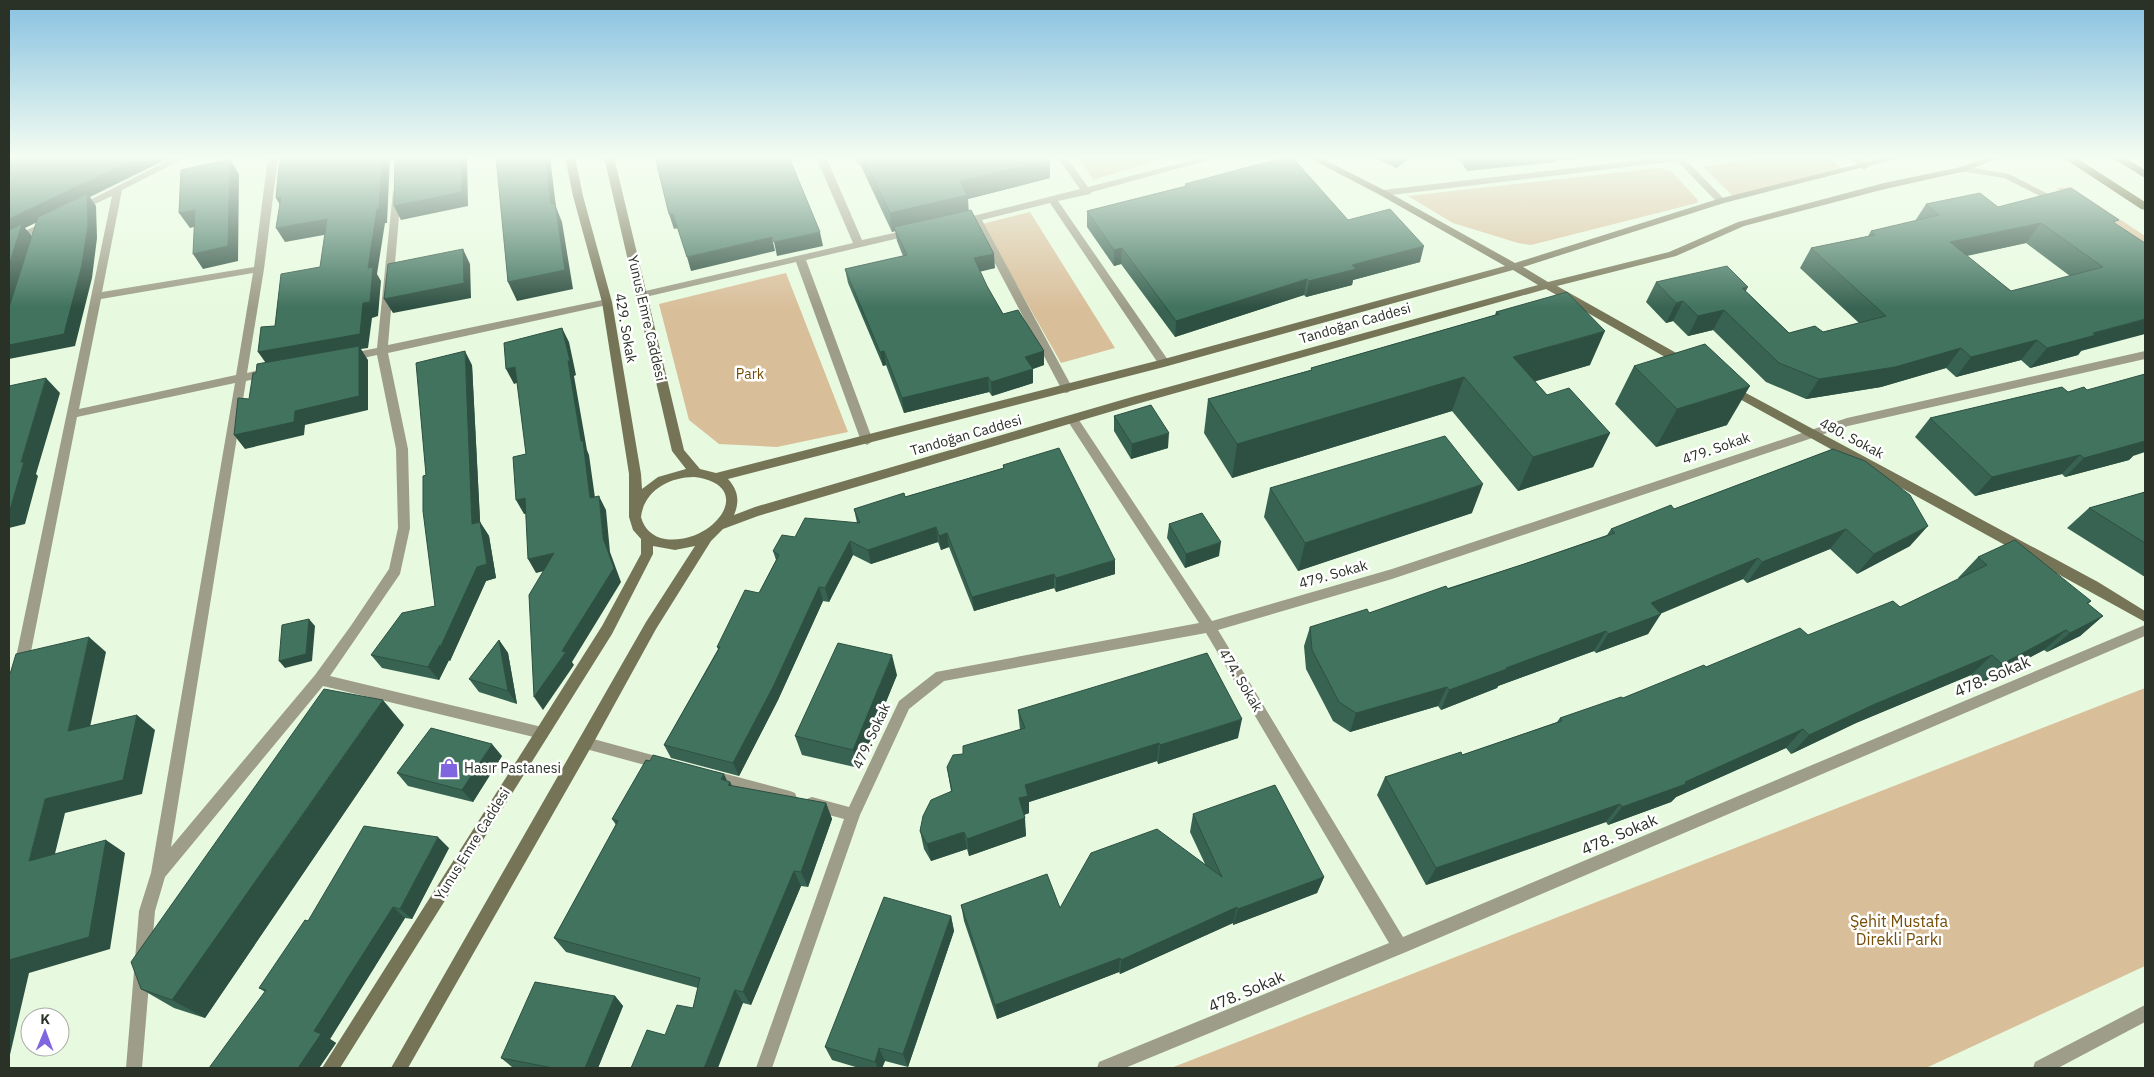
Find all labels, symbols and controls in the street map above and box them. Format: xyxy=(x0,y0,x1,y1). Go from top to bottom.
street label: Yunus Emre Caddesi xyxy=(624,253,670,383)
street label: 429. Sokak xyxy=(611,292,641,365)
street label: Tandoğan Caddesi xyxy=(1297,299,1413,347)
park label: Park xyxy=(736,365,765,383)
street label: Tandoğan Caddesi xyxy=(908,411,1024,459)
street label: 480. Sokak xyxy=(1817,414,1888,463)
street label: 479. Sokak xyxy=(1680,428,1753,468)
street label: 479. Sokak xyxy=(1297,555,1370,592)
street label: 474. Sokak xyxy=(1215,645,1267,715)
street label: 478. Sokak xyxy=(1951,651,2033,701)
street label: 479. Sokak xyxy=(848,700,894,772)
shop icon: Hasır Pastanesi xyxy=(438,757,460,779)
place label: Hasır Pastanesi xyxy=(464,759,561,777)
street label: Yunus Emre Caddesi xyxy=(430,785,514,903)
street label: 478. Sokak xyxy=(1578,809,1660,859)
park label: Şehit Mustafa Direkli Parkı xyxy=(1850,911,1949,949)
street label: 478. Sokak xyxy=(1205,966,1287,1016)
north arrow xyxy=(20,1007,70,1057)
text: K xyxy=(40,1010,51,1028)

